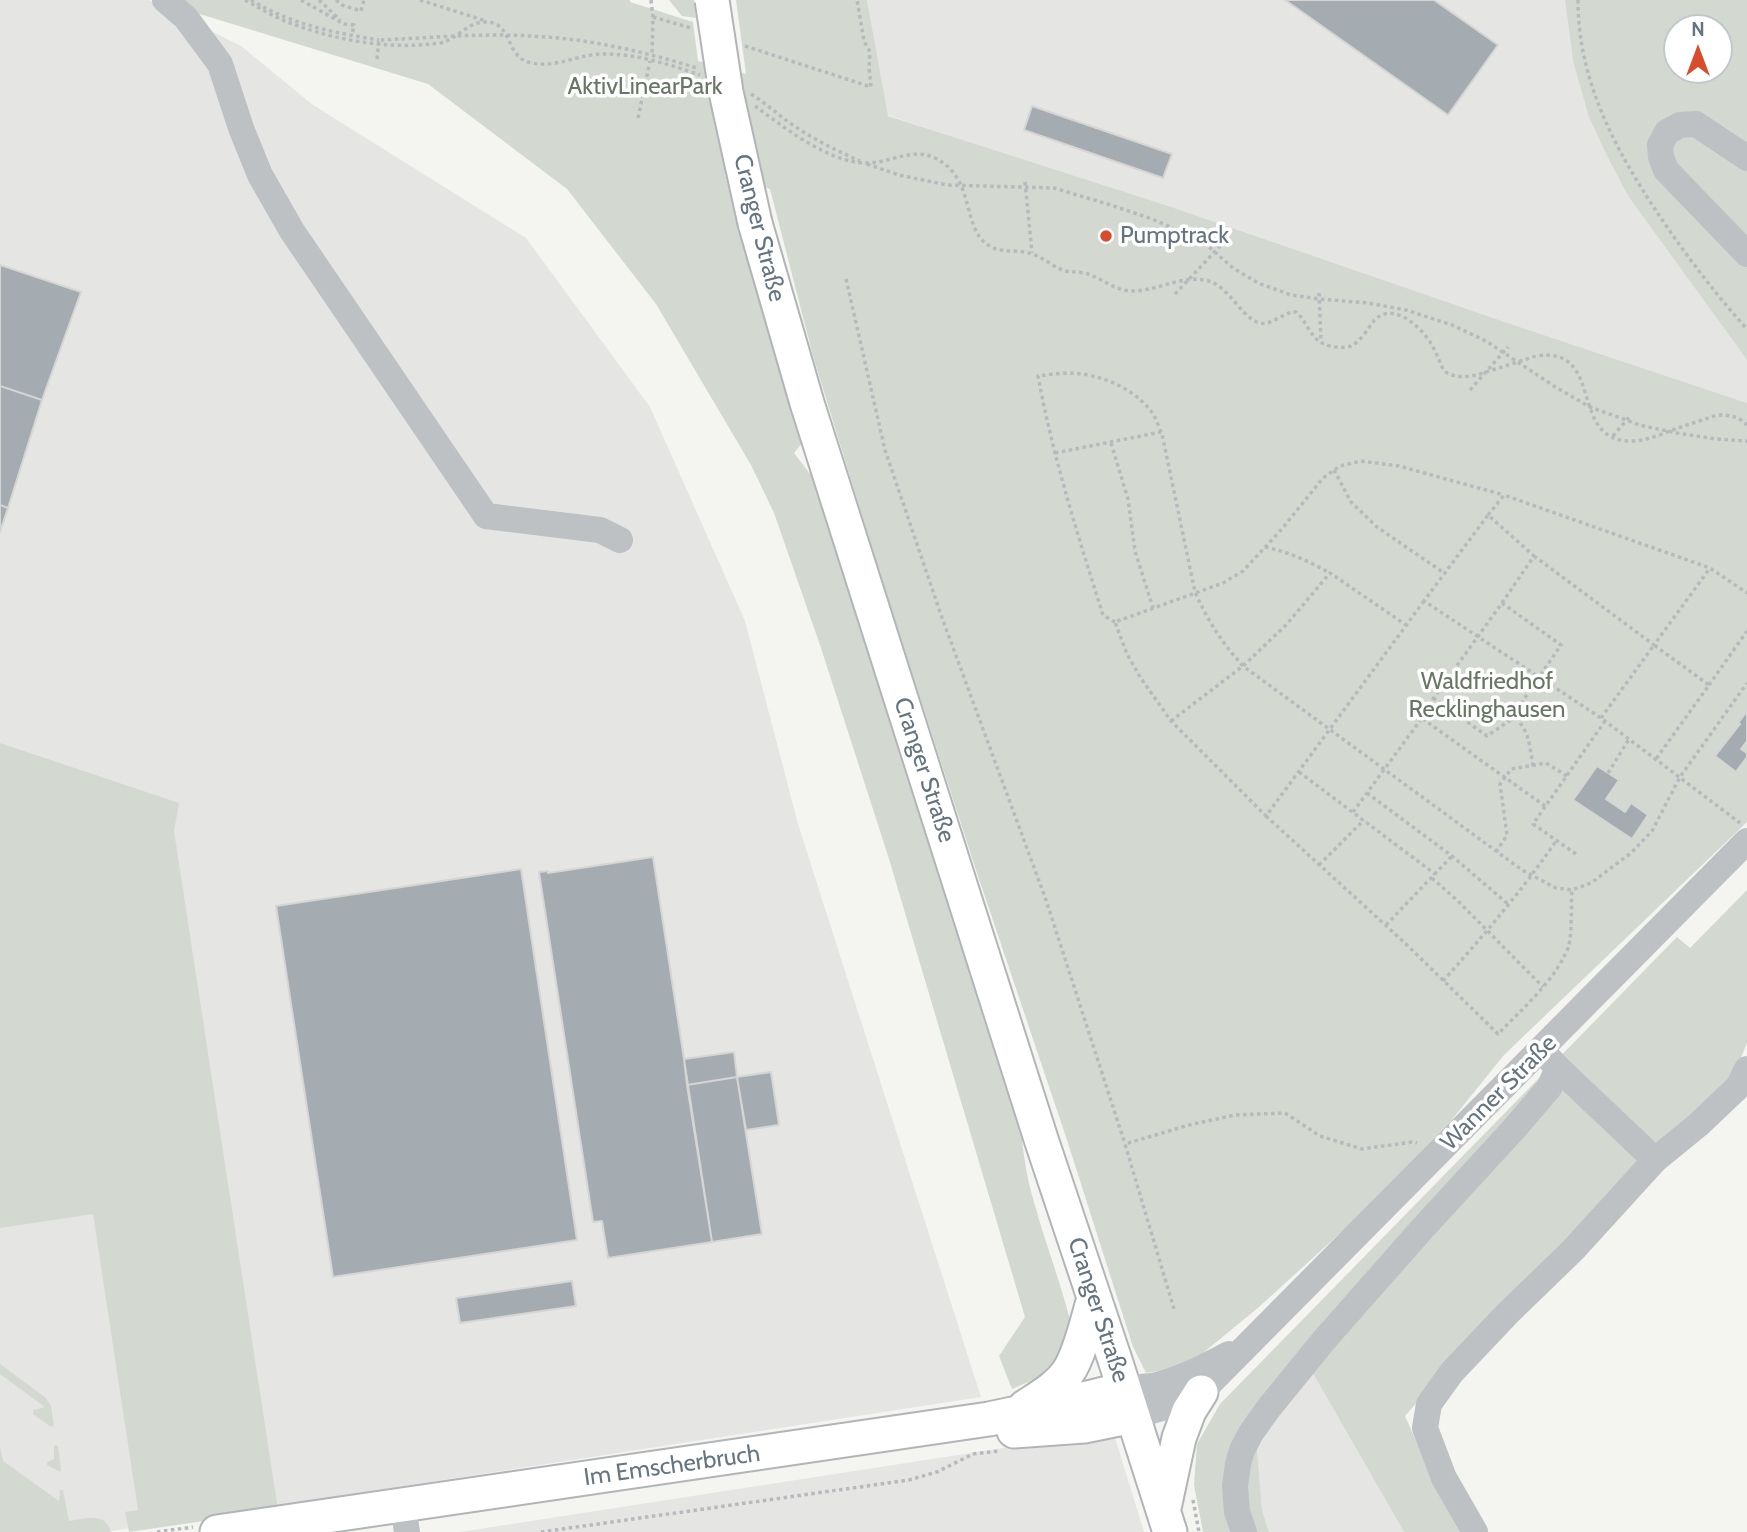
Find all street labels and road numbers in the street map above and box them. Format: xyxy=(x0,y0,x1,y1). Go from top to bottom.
street label: Cranger Straße xyxy=(727,151,791,305)
street label: Cranger Straße xyxy=(887,694,961,846)
street label: Wanner Straße xyxy=(1435,1029,1563,1157)
street label: Cranger Straße xyxy=(1061,1234,1135,1386)
street label: Im Emscherbruch xyxy=(582,1439,762,1493)

